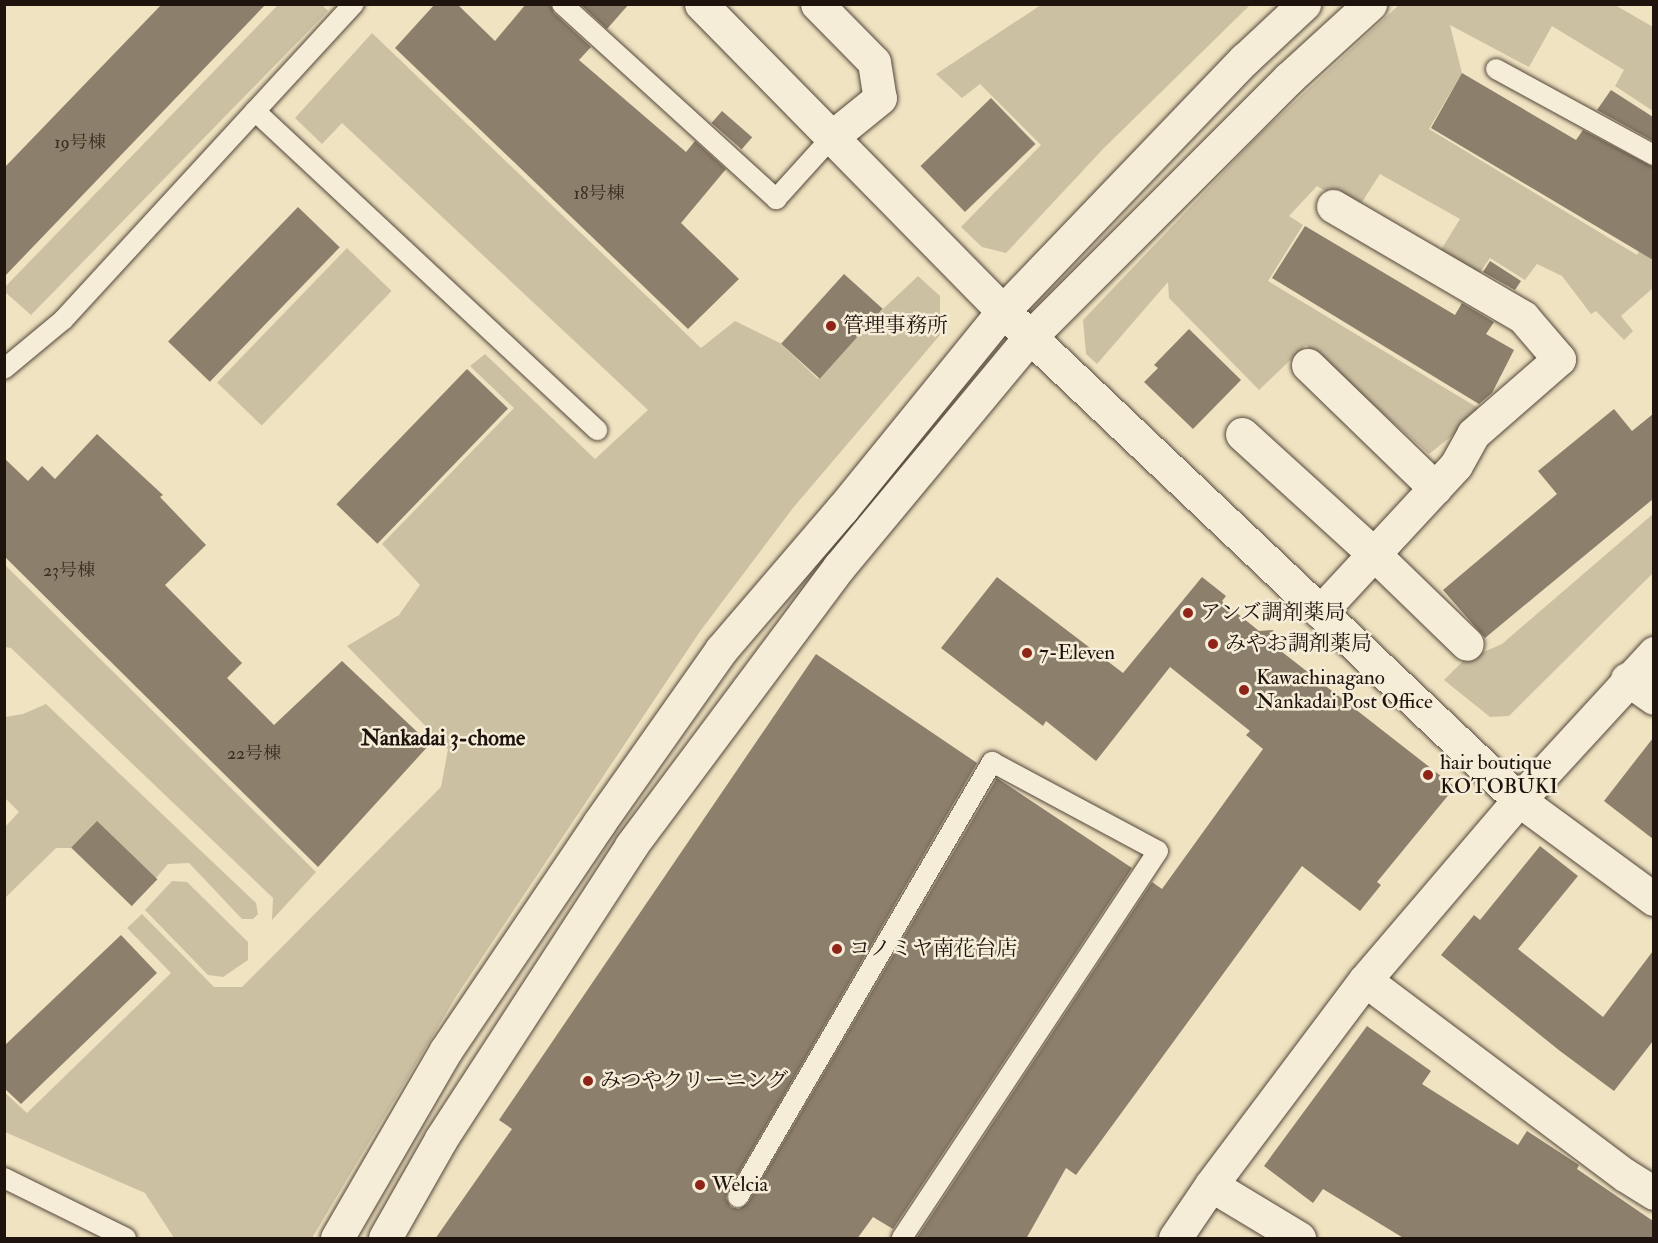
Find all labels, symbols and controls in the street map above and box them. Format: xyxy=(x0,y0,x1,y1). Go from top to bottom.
house number: 19号棟 xyxy=(54,132,106,154)
house number: 18号棟 xyxy=(574,183,624,205)
place label: 管理事務所 xyxy=(843,313,948,339)
marker: 管理事務所 xyxy=(824,319,838,333)
house number: 23号棟 xyxy=(43,560,95,582)
place label: アンズ調剤薬局 xyxy=(1200,600,1347,626)
marker: アンズ調剤薬局 xyxy=(1181,606,1195,620)
place label: みやお調剤薬局 xyxy=(1225,631,1372,657)
marker: みやお調剤薬局 xyxy=(1206,637,1220,651)
place label: 7-Eleven xyxy=(1039,640,1115,666)
marker: 7-Eleven xyxy=(1020,646,1034,660)
place label: Kawachinagano Nankadai Post Office xyxy=(1256,665,1433,715)
marker: Kawachinagano Nankadai Post Office xyxy=(1237,683,1251,697)
district label: Nankadai 3-chome xyxy=(361,726,525,752)
house number: 22号棟 xyxy=(227,743,281,765)
place label: hair boutique KOTOBUKI xyxy=(1440,750,1558,800)
marker: hair boutique KOTOBUKI xyxy=(1421,768,1435,782)
place label: コノミヤ南花台店 xyxy=(849,936,1017,962)
marker: コノミヤ南花台店 xyxy=(830,942,844,956)
place label: みつやクリーニング xyxy=(600,1068,789,1094)
marker: みつやクリーニング xyxy=(581,1074,595,1088)
place label: Welcia xyxy=(712,1172,768,1198)
marker: Welcia xyxy=(693,1178,707,1192)

